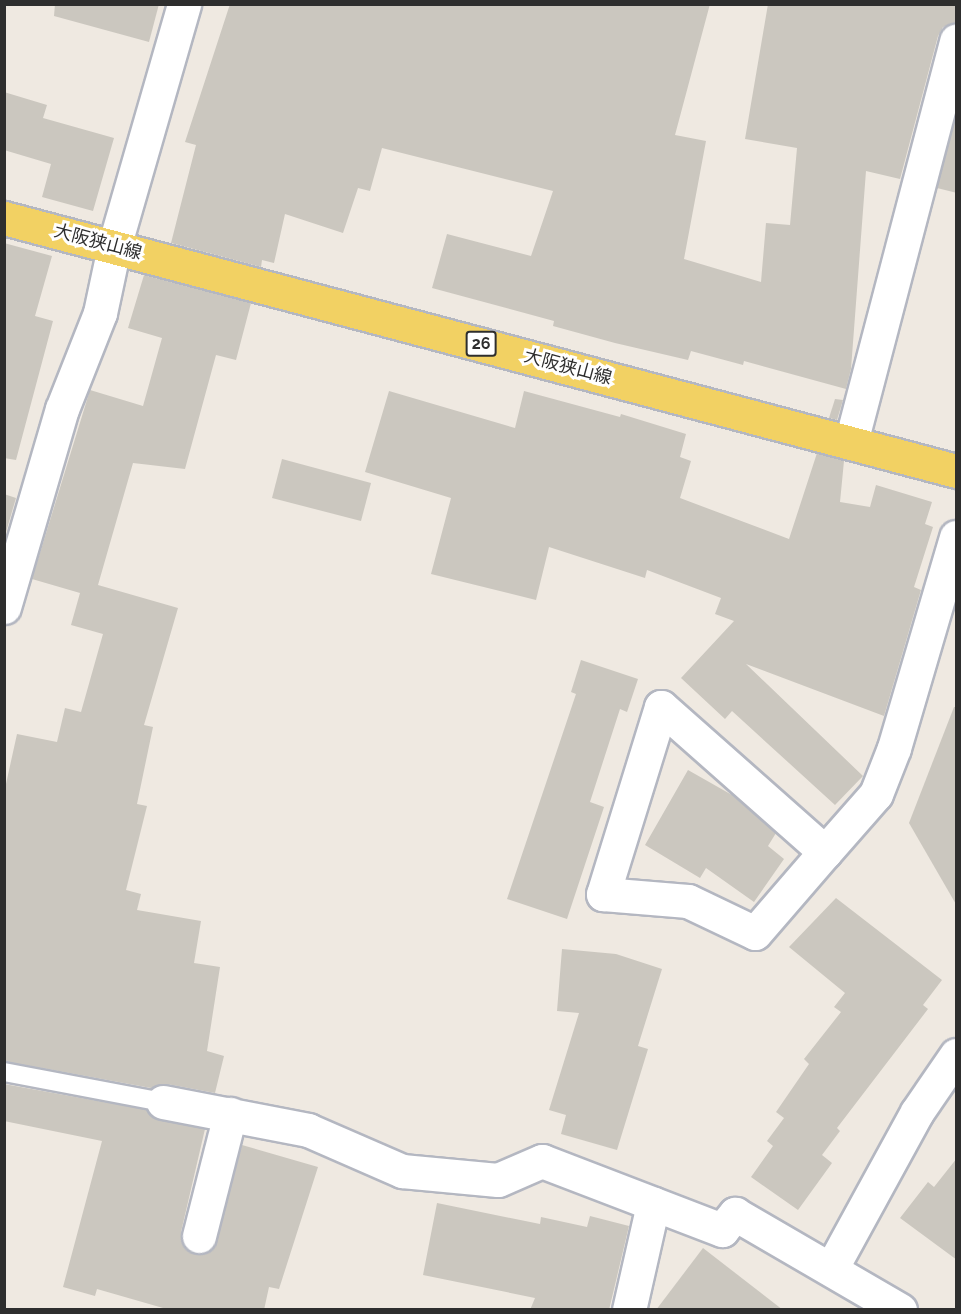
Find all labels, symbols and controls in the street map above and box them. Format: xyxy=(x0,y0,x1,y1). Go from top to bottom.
street label: 大阪狭山線 xyxy=(52,220,144,264)
road number: 26 xyxy=(464,331,498,357)
street label: 大阪狭山線 xyxy=(522,345,614,389)

